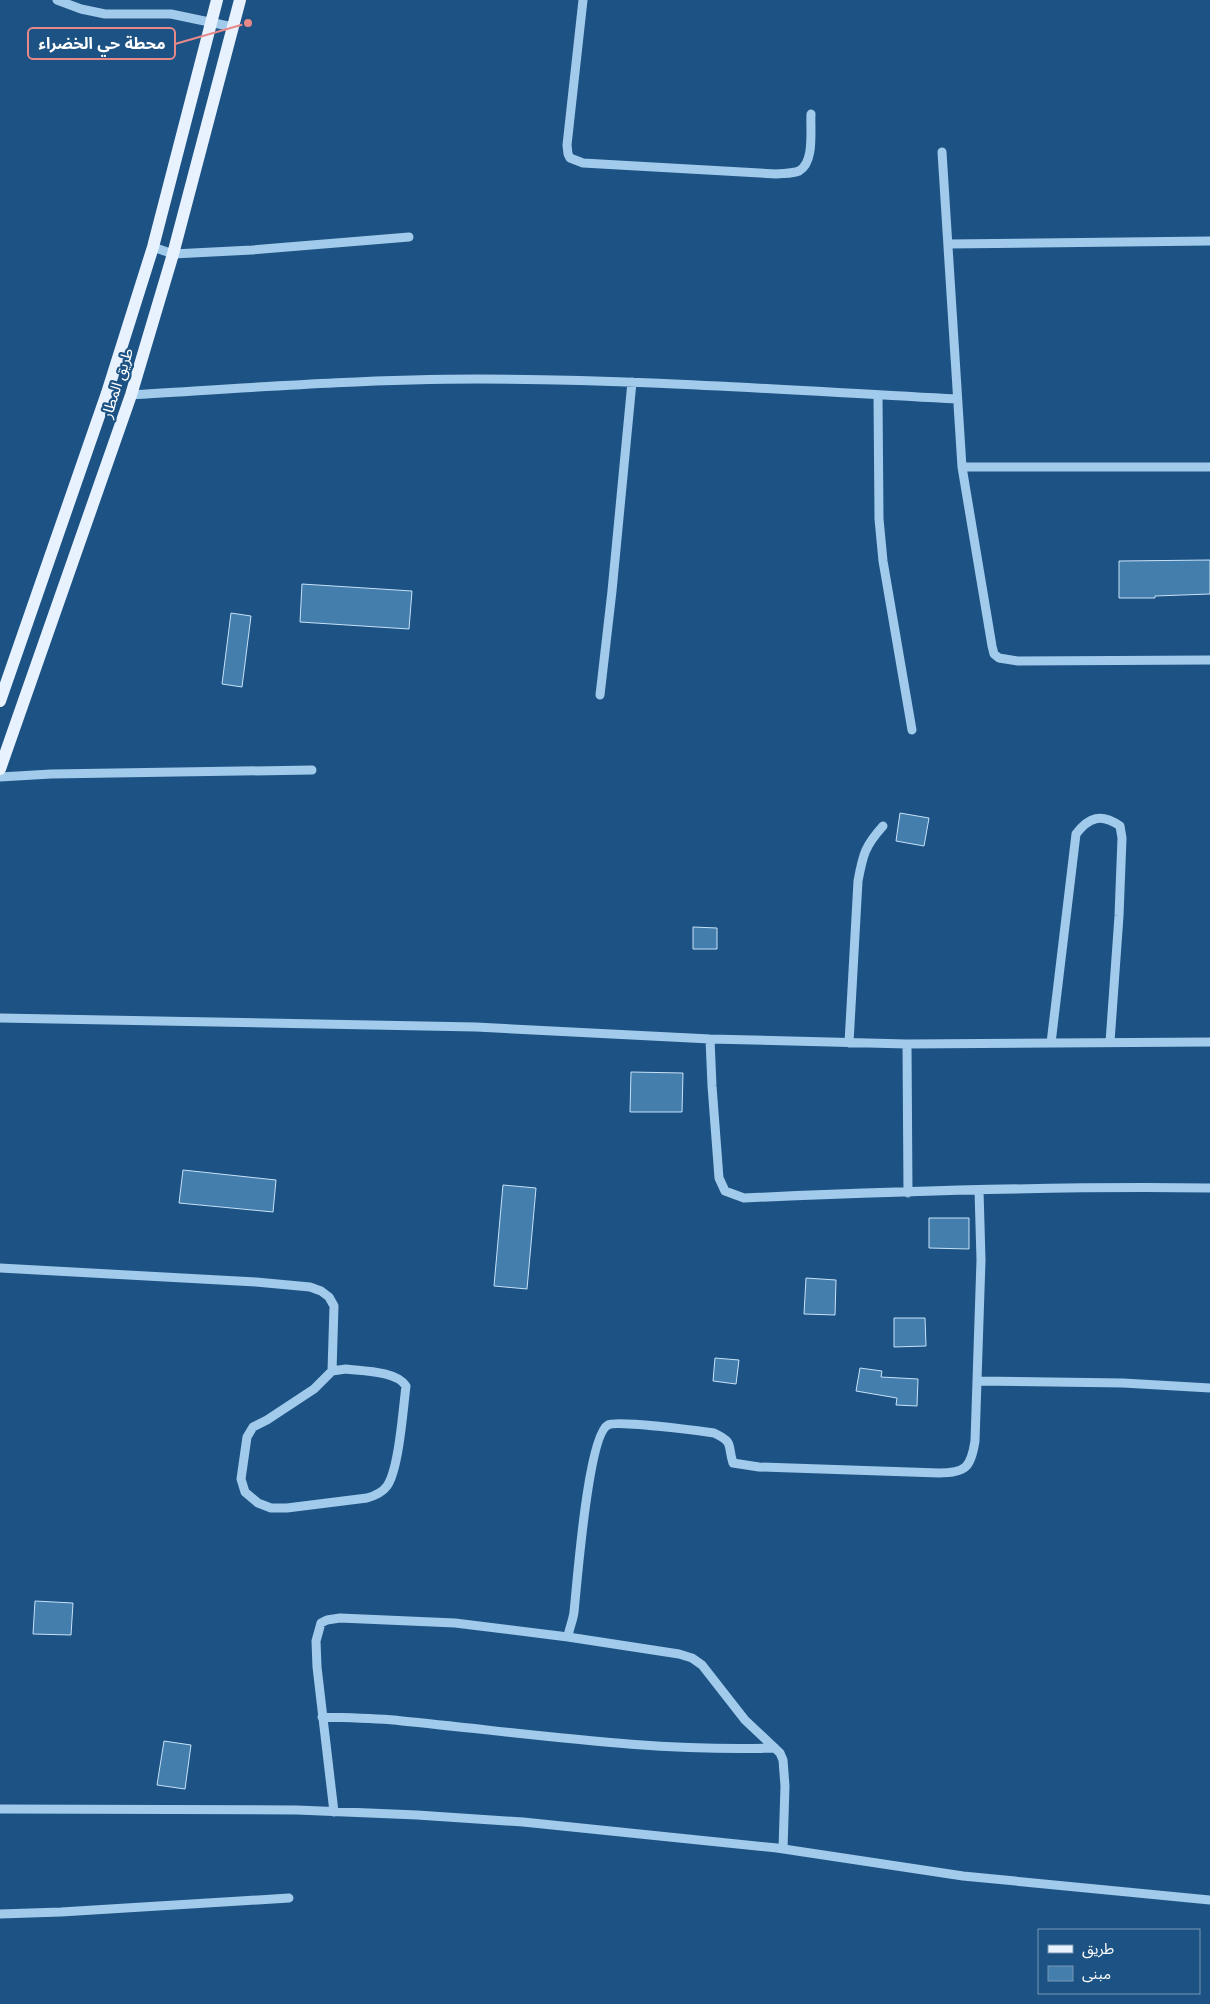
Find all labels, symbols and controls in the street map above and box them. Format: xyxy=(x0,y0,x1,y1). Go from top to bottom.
callout: محطة حي الخضراء xyxy=(28,28,175,59)
text: محطة حي الخضراء xyxy=(38,34,166,57)
street label: طريق المطار xyxy=(96,345,138,422)
legend xyxy=(1038,1929,1200,1994)
text: طريق xyxy=(1082,1939,1114,1959)
text: مبنى xyxy=(1082,1964,1111,1983)

